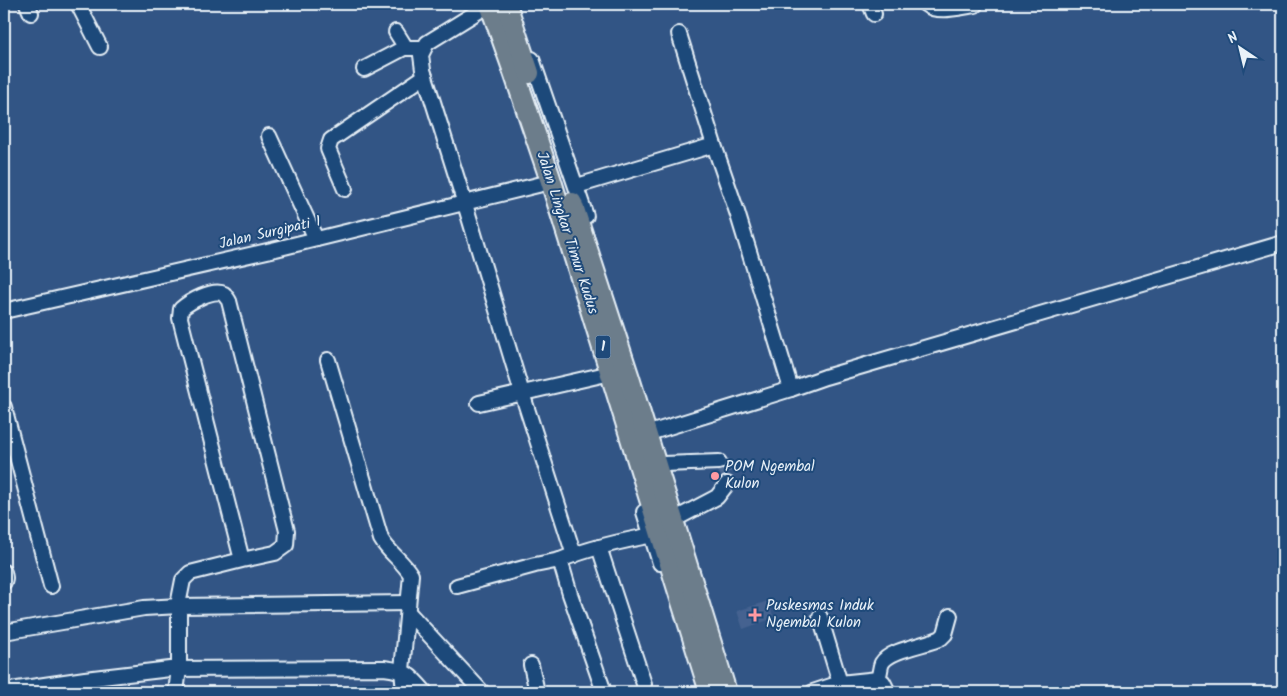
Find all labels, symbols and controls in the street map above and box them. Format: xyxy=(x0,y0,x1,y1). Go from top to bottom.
north arrow xyxy=(1214,22,1264,72)
text: N xyxy=(1223,27,1243,50)
street label: Jalan Lingkar Timur Kudus xyxy=(529,149,605,318)
street label: Jalan Surgipati 1 xyxy=(217,210,324,256)
road number: 1 xyxy=(596,336,610,358)
place label: POM Ngembal Kulon xyxy=(725,455,815,496)
marker: POM Ngembal Kulon xyxy=(709,470,721,482)
place label: Puskesmas Induk Ngembal Kulon xyxy=(766,594,875,635)
marker: Puskesmas Induk Ngembal Kulon xyxy=(748,608,762,622)

